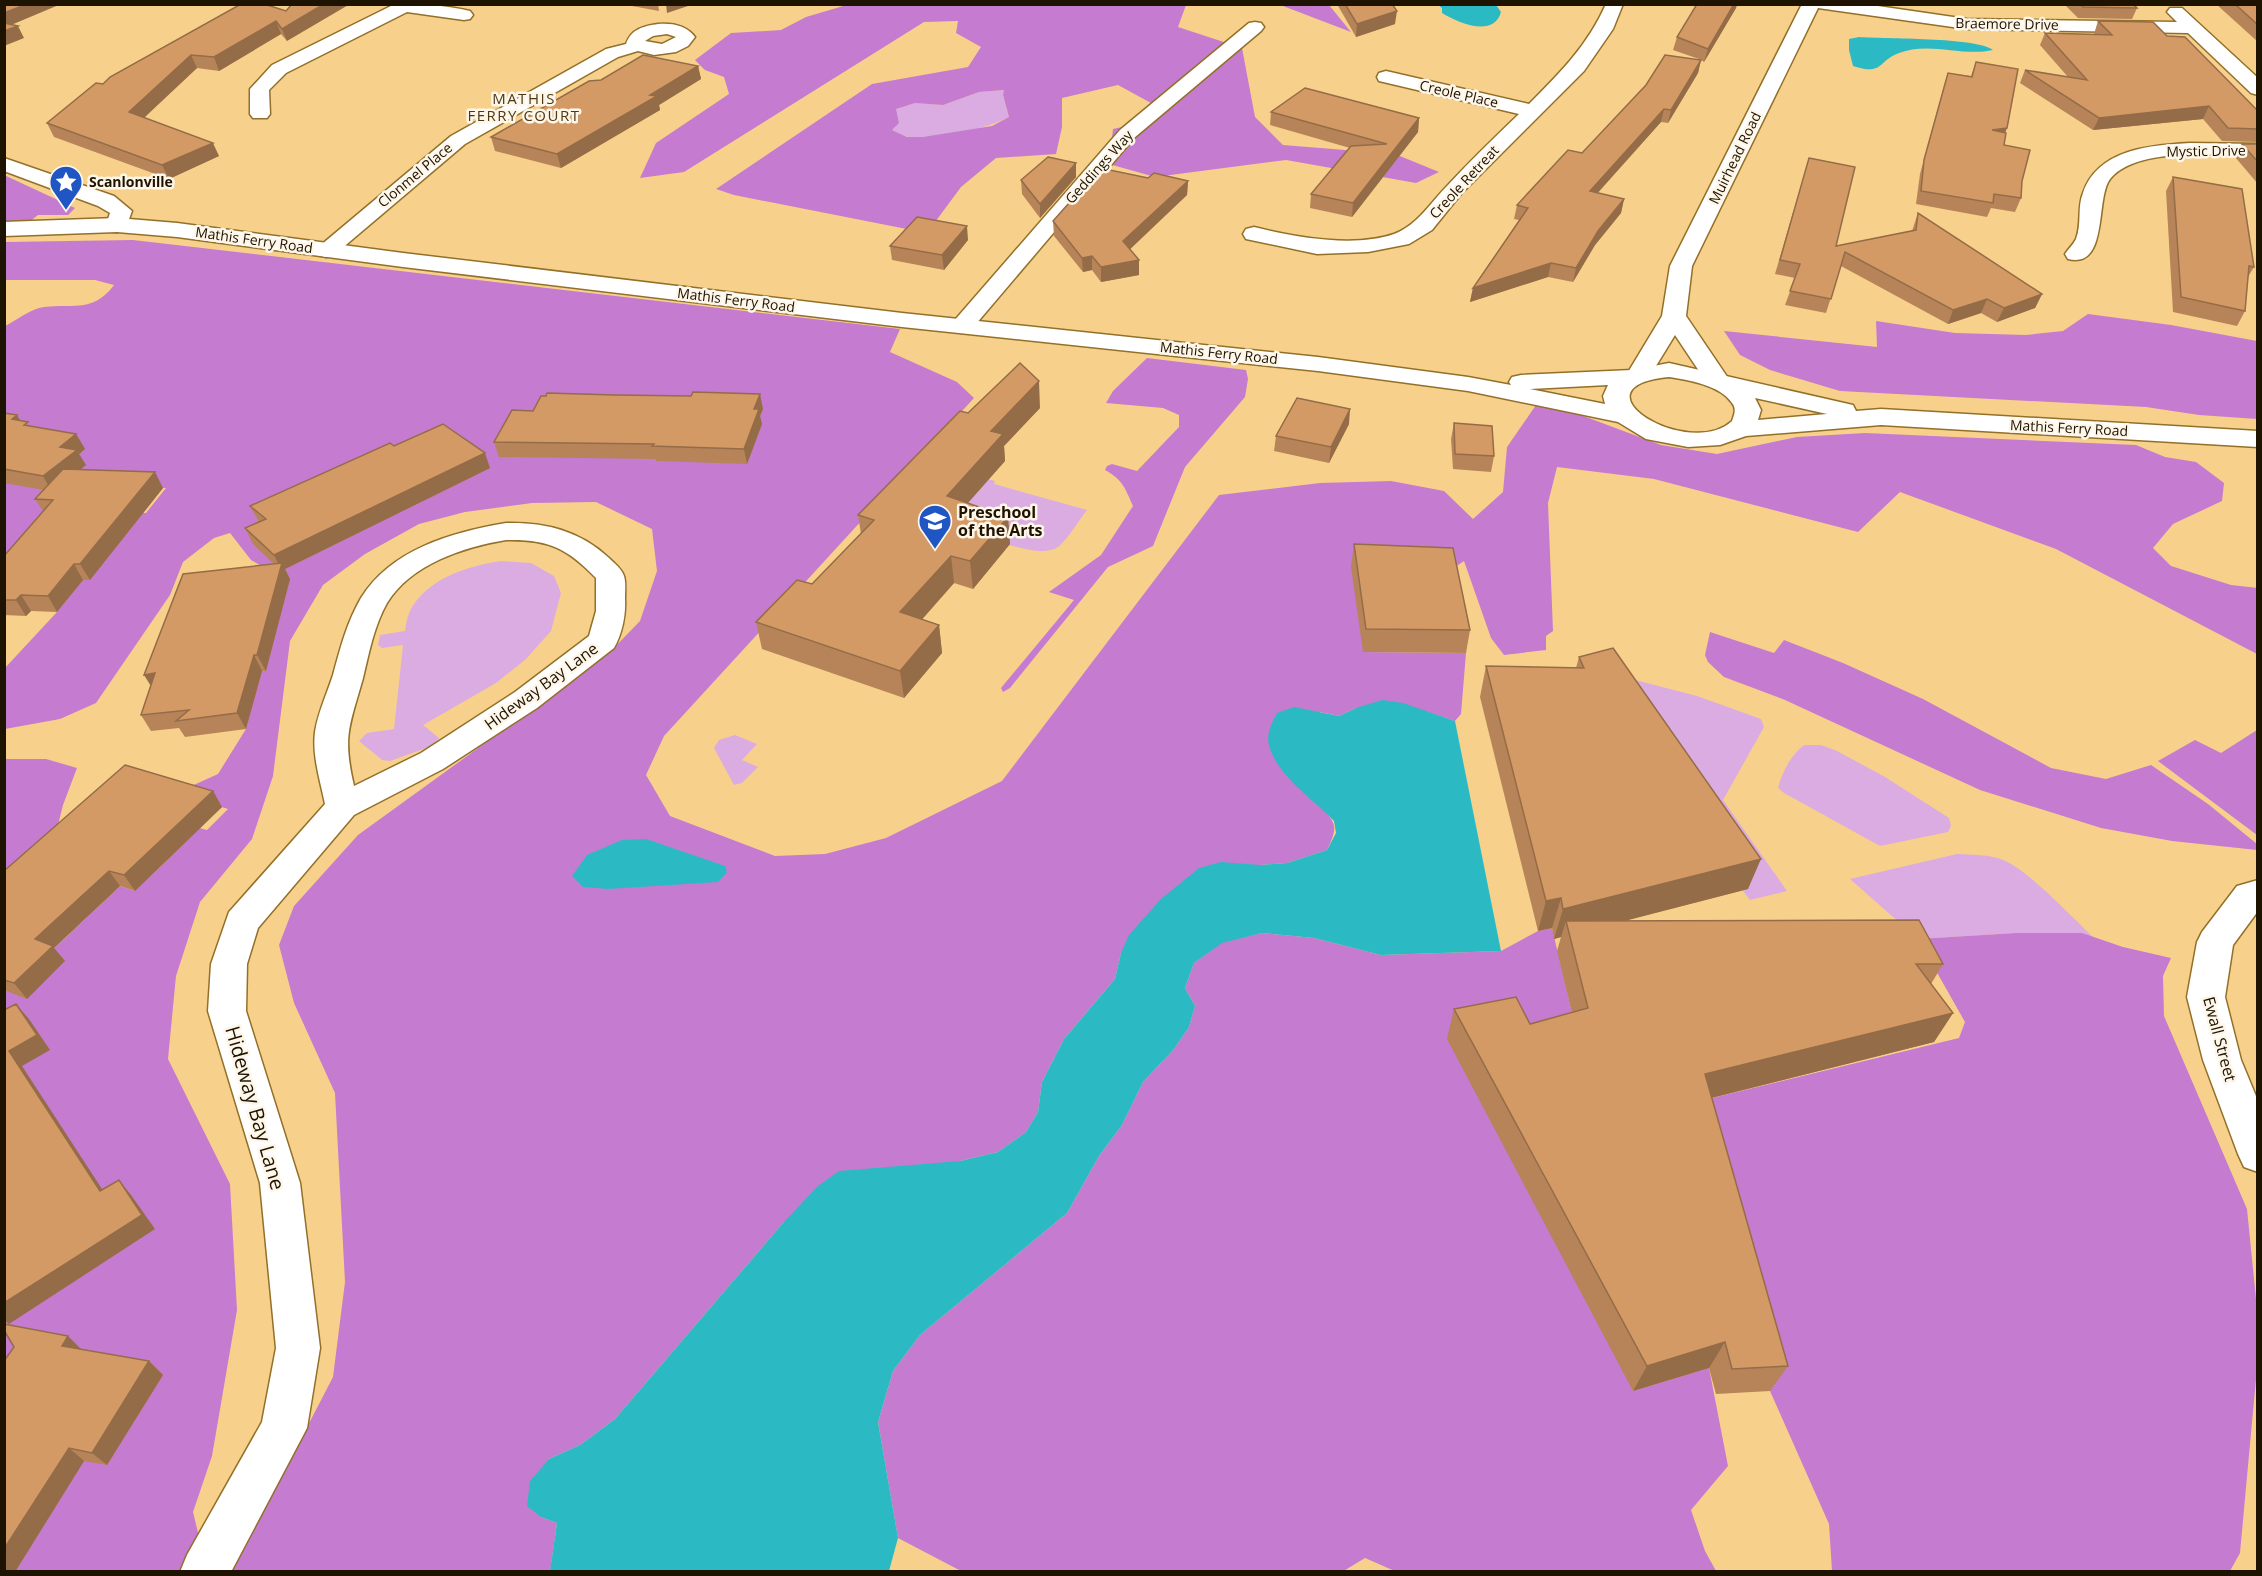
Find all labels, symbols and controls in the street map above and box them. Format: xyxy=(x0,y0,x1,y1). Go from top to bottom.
street label: Braemore Drive xyxy=(1955,13,2059,34)
street label: Creole Place xyxy=(1418,75,1500,112)
district label: MATHIS FERRY COURT xyxy=(468,88,580,125)
street label: Muirhead Road xyxy=(1704,109,1765,207)
street label: Geddings Way xyxy=(1060,125,1137,208)
street label: Clonmel Place xyxy=(373,138,456,211)
street label: Mystic Drive xyxy=(2166,140,2246,161)
street label: Creole Retreat xyxy=(1425,141,1503,222)
place icon: Scanlonville xyxy=(48,164,84,211)
place label: Scanlonville xyxy=(89,172,173,191)
street label: Mathis Ferry Road xyxy=(194,222,314,257)
street label: Mathis Ferry Road xyxy=(676,283,796,316)
street label: Mathis Ferry Road xyxy=(1159,337,1279,368)
street label: Mathis Ferry Road xyxy=(2009,415,2129,440)
place label: Preschool of the Arts xyxy=(958,501,1043,541)
school or university icon: Preschool of the Arts xyxy=(917,503,953,550)
street label: Hideway Bay Lane xyxy=(480,637,602,735)
street label: Ewall Street xyxy=(2198,994,2242,1084)
street label: Hideway Bay Lane xyxy=(219,1023,292,1193)

